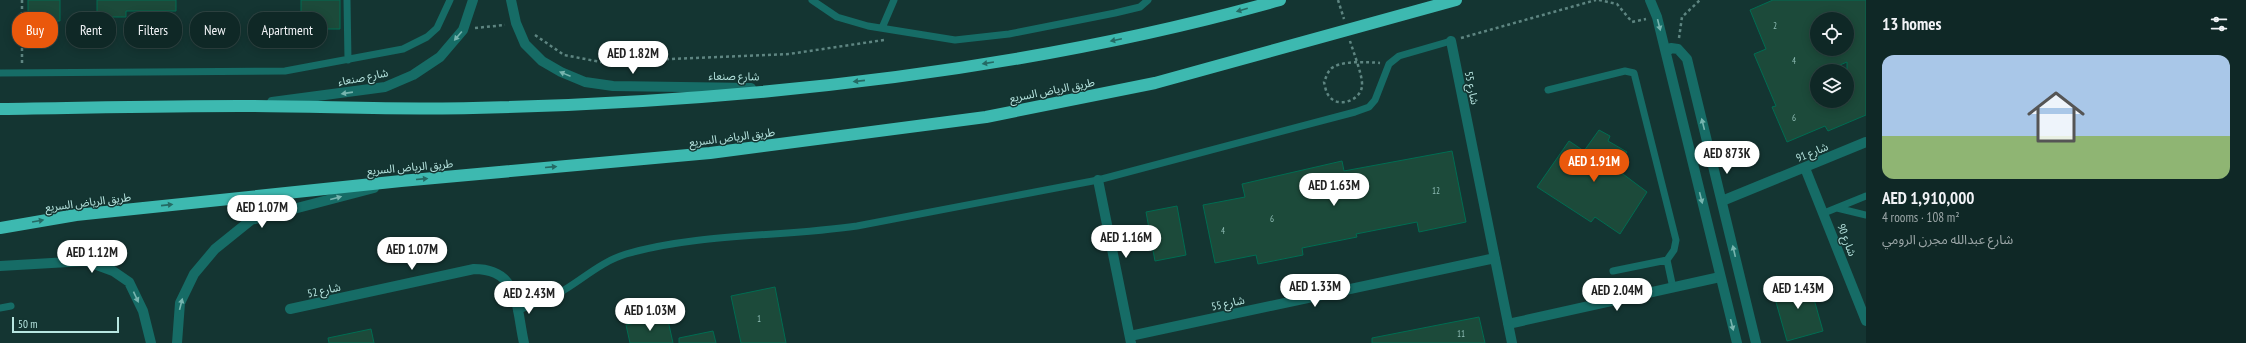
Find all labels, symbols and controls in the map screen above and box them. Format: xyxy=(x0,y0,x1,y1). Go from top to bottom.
one-way arrow xyxy=(1236,8,1249,14)
chip: Buy xyxy=(12,12,58,48)
chip: Rent xyxy=(66,12,116,48)
chip: Filters xyxy=(124,12,182,48)
chip: New xyxy=(190,12,240,48)
chip: Apartment xyxy=(248,12,327,48)
map controls xyxy=(1810,12,1854,108)
button: locate xyxy=(1810,12,1854,56)
text: 13 homes xyxy=(1882,13,1941,35)
icon: filters xyxy=(2208,13,2230,35)
one-way arrow xyxy=(1656,20,1662,32)
house number: 2 xyxy=(1773,20,1777,31)
one-way arrow xyxy=(454,30,463,41)
one-way arrow xyxy=(1110,37,1122,43)
pin: AED 1.82M xyxy=(587,41,679,75)
text: AED 1.82M xyxy=(607,45,659,62)
house number: 4 xyxy=(1792,55,1796,66)
one-way arrow xyxy=(982,60,994,66)
button: layers xyxy=(1810,64,1854,108)
street label: شارع صنعاء xyxy=(337,65,390,90)
street label: شارع صنعاء xyxy=(708,69,760,84)
street label: شارع 55 xyxy=(1461,70,1482,106)
one-way arrow xyxy=(559,71,571,77)
street label: طريق الرياض السريع xyxy=(1008,75,1096,106)
one-way arrow xyxy=(853,77,865,84)
icon: home xyxy=(2020,81,2092,153)
one-way arrow xyxy=(341,90,353,96)
house number: 6 xyxy=(1792,112,1796,123)
one-way arrow xyxy=(1700,118,1706,130)
street label: طريق الرياض السريع xyxy=(688,125,776,150)
street label: شارع 91 xyxy=(1794,139,1831,166)
pin: AED 873K xyxy=(1686,141,1768,175)
text: AED 873K xyxy=(1704,145,1750,162)
pin: AED 1.91M xyxy=(1548,149,1640,183)
text: AED 1.91M xyxy=(1568,153,1620,170)
street label: طريق الرياض السريع xyxy=(366,156,454,179)
one-way arrow xyxy=(545,164,558,171)
pin: AED 1.63M xyxy=(1288,173,1380,207)
one-way arrow xyxy=(416,175,428,182)
text: AED 1.63M xyxy=(1308,177,1360,194)
house number: 12 xyxy=(1432,185,1440,196)
text: AED 1,910,000 xyxy=(1882,187,1974,209)
street label: طريق الرياض السريع xyxy=(44,190,132,215)
one-way arrow xyxy=(1699,192,1705,205)
pin: AED 1.07M xyxy=(216,195,308,229)
one-way arrow xyxy=(330,195,342,201)
text: AED 1.07M xyxy=(236,199,288,216)
one-way arrow xyxy=(161,202,173,208)
text: 4 rooms · 108 m² xyxy=(1882,209,1960,226)
house number: 6 xyxy=(1270,213,1274,224)
one-way arrow xyxy=(32,218,45,224)
street label: شارع 90 xyxy=(1833,222,1860,259)
pin: AED 1.16M xyxy=(1080,225,1172,259)
house number: 4 xyxy=(1221,225,1225,236)
text: AED 1.16M xyxy=(1100,229,1152,246)
text: شارع عبدالله مجرن الرومي xyxy=(1882,231,2013,248)
pin: AED 1.07M xyxy=(366,237,458,271)
pin: AED 1.12M xyxy=(46,240,138,274)
text: AED 1.07M xyxy=(386,241,438,258)
text: AED 1.12M xyxy=(66,244,118,261)
one-way arrow xyxy=(1731,244,1737,256)
pin: AED 1.33M xyxy=(1269,274,1361,308)
pin: AED 1.43M xyxy=(1752,276,1844,310)
text: AED 1.33M xyxy=(1289,278,1341,295)
pin: AED 2.04M xyxy=(1571,278,1663,312)
street label: شارع 52 xyxy=(306,280,342,301)
text: AED 1.43M xyxy=(1772,280,1824,297)
pin: AED 2.43M xyxy=(483,281,575,315)
text: AED 2.04M xyxy=(1591,282,1643,299)
text: AED 2.43M xyxy=(503,285,555,302)
one-way arrow xyxy=(133,291,139,303)
street label: شارع 55 xyxy=(1210,293,1246,314)
one-way arrow xyxy=(178,298,184,311)
pin: AED 1.03M xyxy=(604,298,696,332)
text: AED 1.03M xyxy=(624,302,676,319)
house number: 1 xyxy=(757,313,761,324)
scale bar xyxy=(12,315,119,334)
text: 50 m xyxy=(18,317,37,331)
one-way arrow xyxy=(1730,318,1736,331)
house number: 11 xyxy=(1457,328,1465,339)

